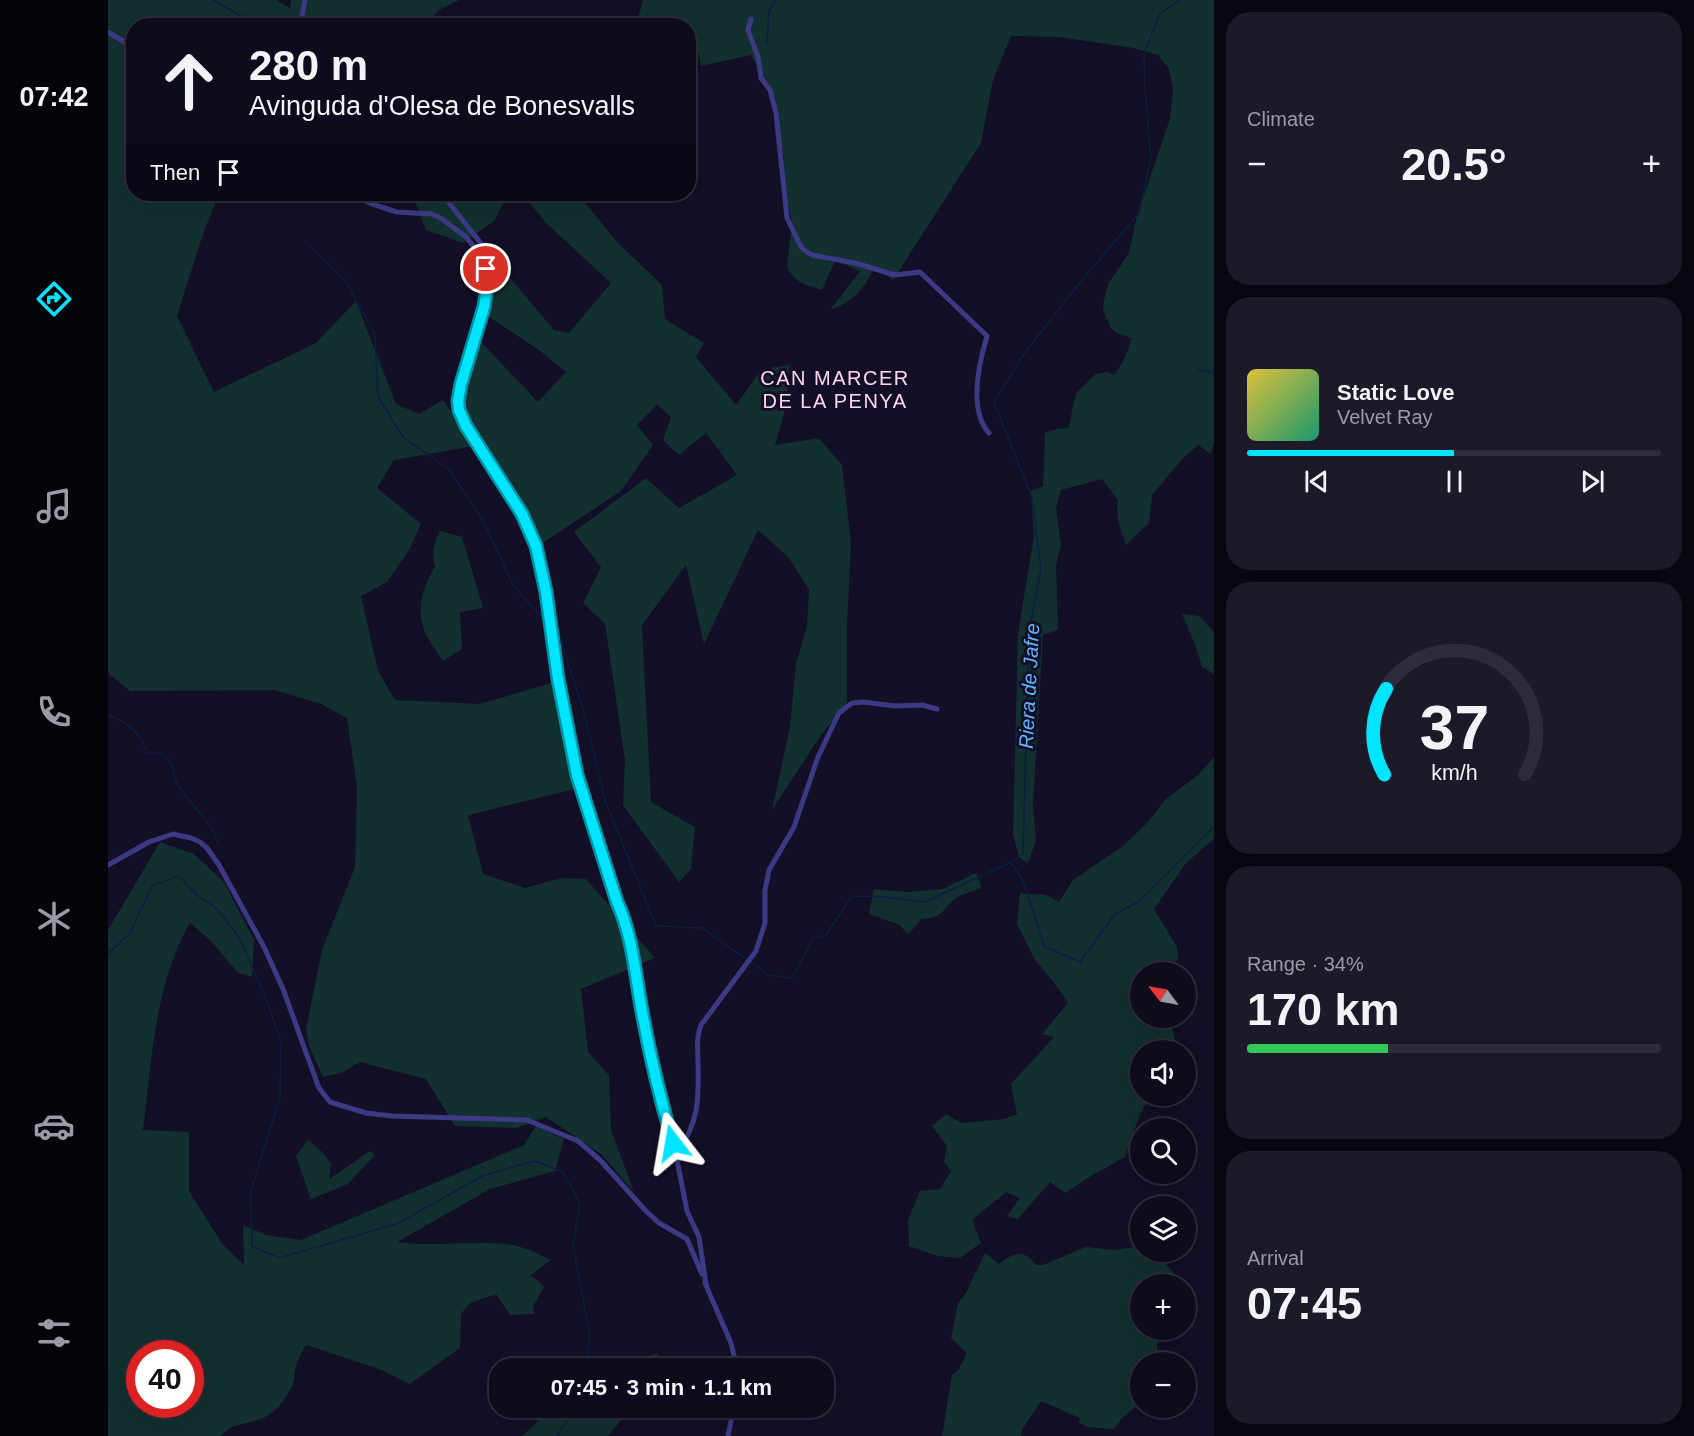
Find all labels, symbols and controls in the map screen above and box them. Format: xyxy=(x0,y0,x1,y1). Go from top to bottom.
icon: ahead xyxy=(150,42,228,120)
text: 280 m xyxy=(249,42,368,89)
text: 07:42 xyxy=(19,82,89,112)
text: Avinguda d'Olesa de Bonesvalls xyxy=(249,91,635,121)
text: Climate xyxy=(1247,108,1315,130)
text: 20.5° xyxy=(1401,139,1507,190)
text: − xyxy=(1247,145,1266,182)
text: + xyxy=(1642,145,1661,182)
icon: arrive xyxy=(212,156,245,189)
text: Then xyxy=(150,160,200,185)
pin xyxy=(460,243,511,294)
icon: arrive xyxy=(469,252,502,285)
icon: directions xyxy=(33,278,75,320)
district label: CAN MARCER DE LA PENYA xyxy=(760,367,910,412)
text: Static Love xyxy=(1337,380,1454,405)
text: Velvet Ray xyxy=(1337,406,1433,428)
icon: previous xyxy=(1300,465,1333,498)
icon: pause xyxy=(1438,465,1471,498)
icon: next xyxy=(1576,465,1609,498)
icon: music xyxy=(33,485,75,527)
water label: Riera de Jafre xyxy=(1015,623,1043,749)
icon: phone xyxy=(33,691,75,733)
text: 37 xyxy=(1419,693,1489,762)
text: km/h xyxy=(1431,761,1477,785)
icon: climate xyxy=(33,898,75,940)
text: Range · 34% xyxy=(1247,953,1364,975)
north arrow xyxy=(1130,962,1196,1028)
map controls xyxy=(1130,962,1196,1418)
text: 170 km xyxy=(1247,984,1400,1035)
button: sound xyxy=(1130,1040,1196,1106)
icon: car xyxy=(33,1105,75,1147)
position arrow xyxy=(641,1111,705,1175)
button: search xyxy=(1130,1118,1196,1184)
button: layers xyxy=(1130,1196,1196,1262)
text: Arrival xyxy=(1247,1247,1304,1269)
button: + xyxy=(1130,1274,1196,1340)
text: 07:45 xyxy=(1247,1278,1362,1329)
icon: filters xyxy=(33,1312,75,1354)
speed limit sign: 40 xyxy=(126,1340,204,1418)
button: − xyxy=(1130,1352,1196,1418)
text: 07:45 · 3 min · 1.1 km xyxy=(551,1375,772,1400)

